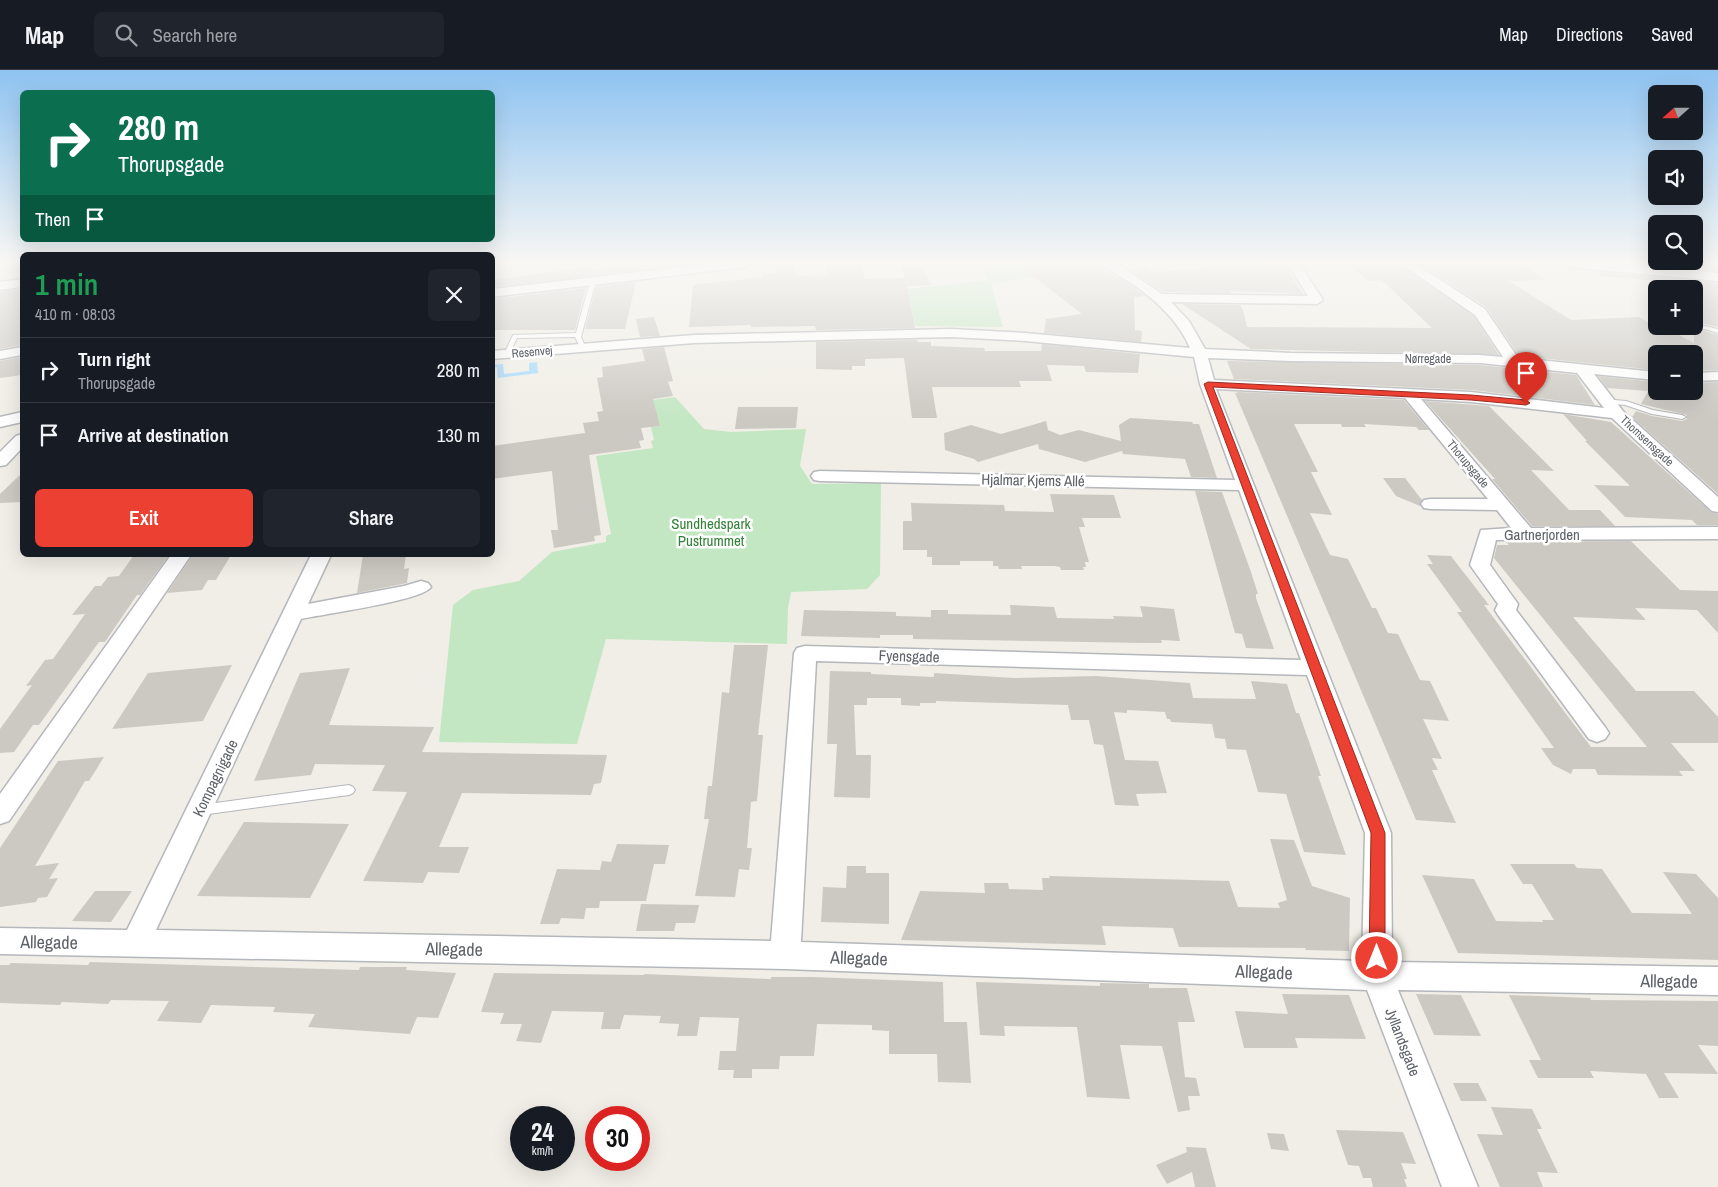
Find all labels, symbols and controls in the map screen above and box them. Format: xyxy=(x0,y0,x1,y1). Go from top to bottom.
search box xyxy=(94,12,444,57)
text: Map xyxy=(25,19,64,51)
icon: search xyxy=(112,21,140,49)
text: Search here xyxy=(152,22,237,48)
text: Map xyxy=(1499,22,1528,47)
text: Directions xyxy=(1556,22,1623,47)
text: Saved xyxy=(1651,22,1693,47)
north arrow xyxy=(1648,85,1702,140)
map controls xyxy=(1648,85,1703,400)
text: 280 m xyxy=(118,104,199,151)
icon: right xyxy=(35,110,100,175)
text: Thorupsgade xyxy=(118,149,224,179)
button: sound xyxy=(1648,150,1703,205)
icon: arrive xyxy=(81,205,109,233)
text: Then xyxy=(35,206,71,232)
button: search xyxy=(1648,215,1703,270)
text: 1 min xyxy=(35,264,98,304)
button: close xyxy=(428,269,480,321)
button: + xyxy=(1648,280,1703,335)
text: 410 m · 08:03 xyxy=(35,303,115,325)
street label: Resenvej xyxy=(511,342,553,362)
button: − xyxy=(1648,345,1703,400)
text: Turn right xyxy=(78,346,150,372)
street label: Nørregade xyxy=(1405,351,1451,367)
pin xyxy=(1505,352,1547,403)
icon: right xyxy=(35,356,63,384)
text: 280 m xyxy=(437,357,480,383)
icon: arrive xyxy=(1512,359,1540,387)
text: Thorupsgade xyxy=(78,372,155,394)
street label: Thomsensgade xyxy=(1617,412,1677,470)
icon: arrive xyxy=(35,421,63,449)
text: Arrive at destination xyxy=(78,422,229,448)
text: 130 m xyxy=(437,422,480,448)
street label: Thorupsgade xyxy=(1443,437,1493,491)
street label: Hjalmar Kjems Allé xyxy=(981,469,1085,491)
button: Exit xyxy=(35,489,253,547)
button: Share xyxy=(263,489,480,547)
park label: Sundhedspark Pustrummet xyxy=(671,513,752,551)
street label: Gartnerjorden xyxy=(1504,524,1580,545)
street label: Fyensgade xyxy=(878,644,940,668)
street label: Kompagnigade xyxy=(187,736,243,820)
street label: Allegade xyxy=(19,929,78,955)
position arrow xyxy=(1350,931,1402,983)
street label: Allegade xyxy=(424,936,483,962)
street label: Allegade xyxy=(829,944,888,971)
street label: Allegade xyxy=(1234,958,1293,985)
street label: Allegade xyxy=(1639,968,1698,994)
street label: Jyllandsgade xyxy=(1380,1005,1426,1079)
speed limit sign: 30 xyxy=(585,1106,650,1171)
text: 24 xyxy=(531,1115,554,1149)
text: km/h xyxy=(532,1143,553,1159)

